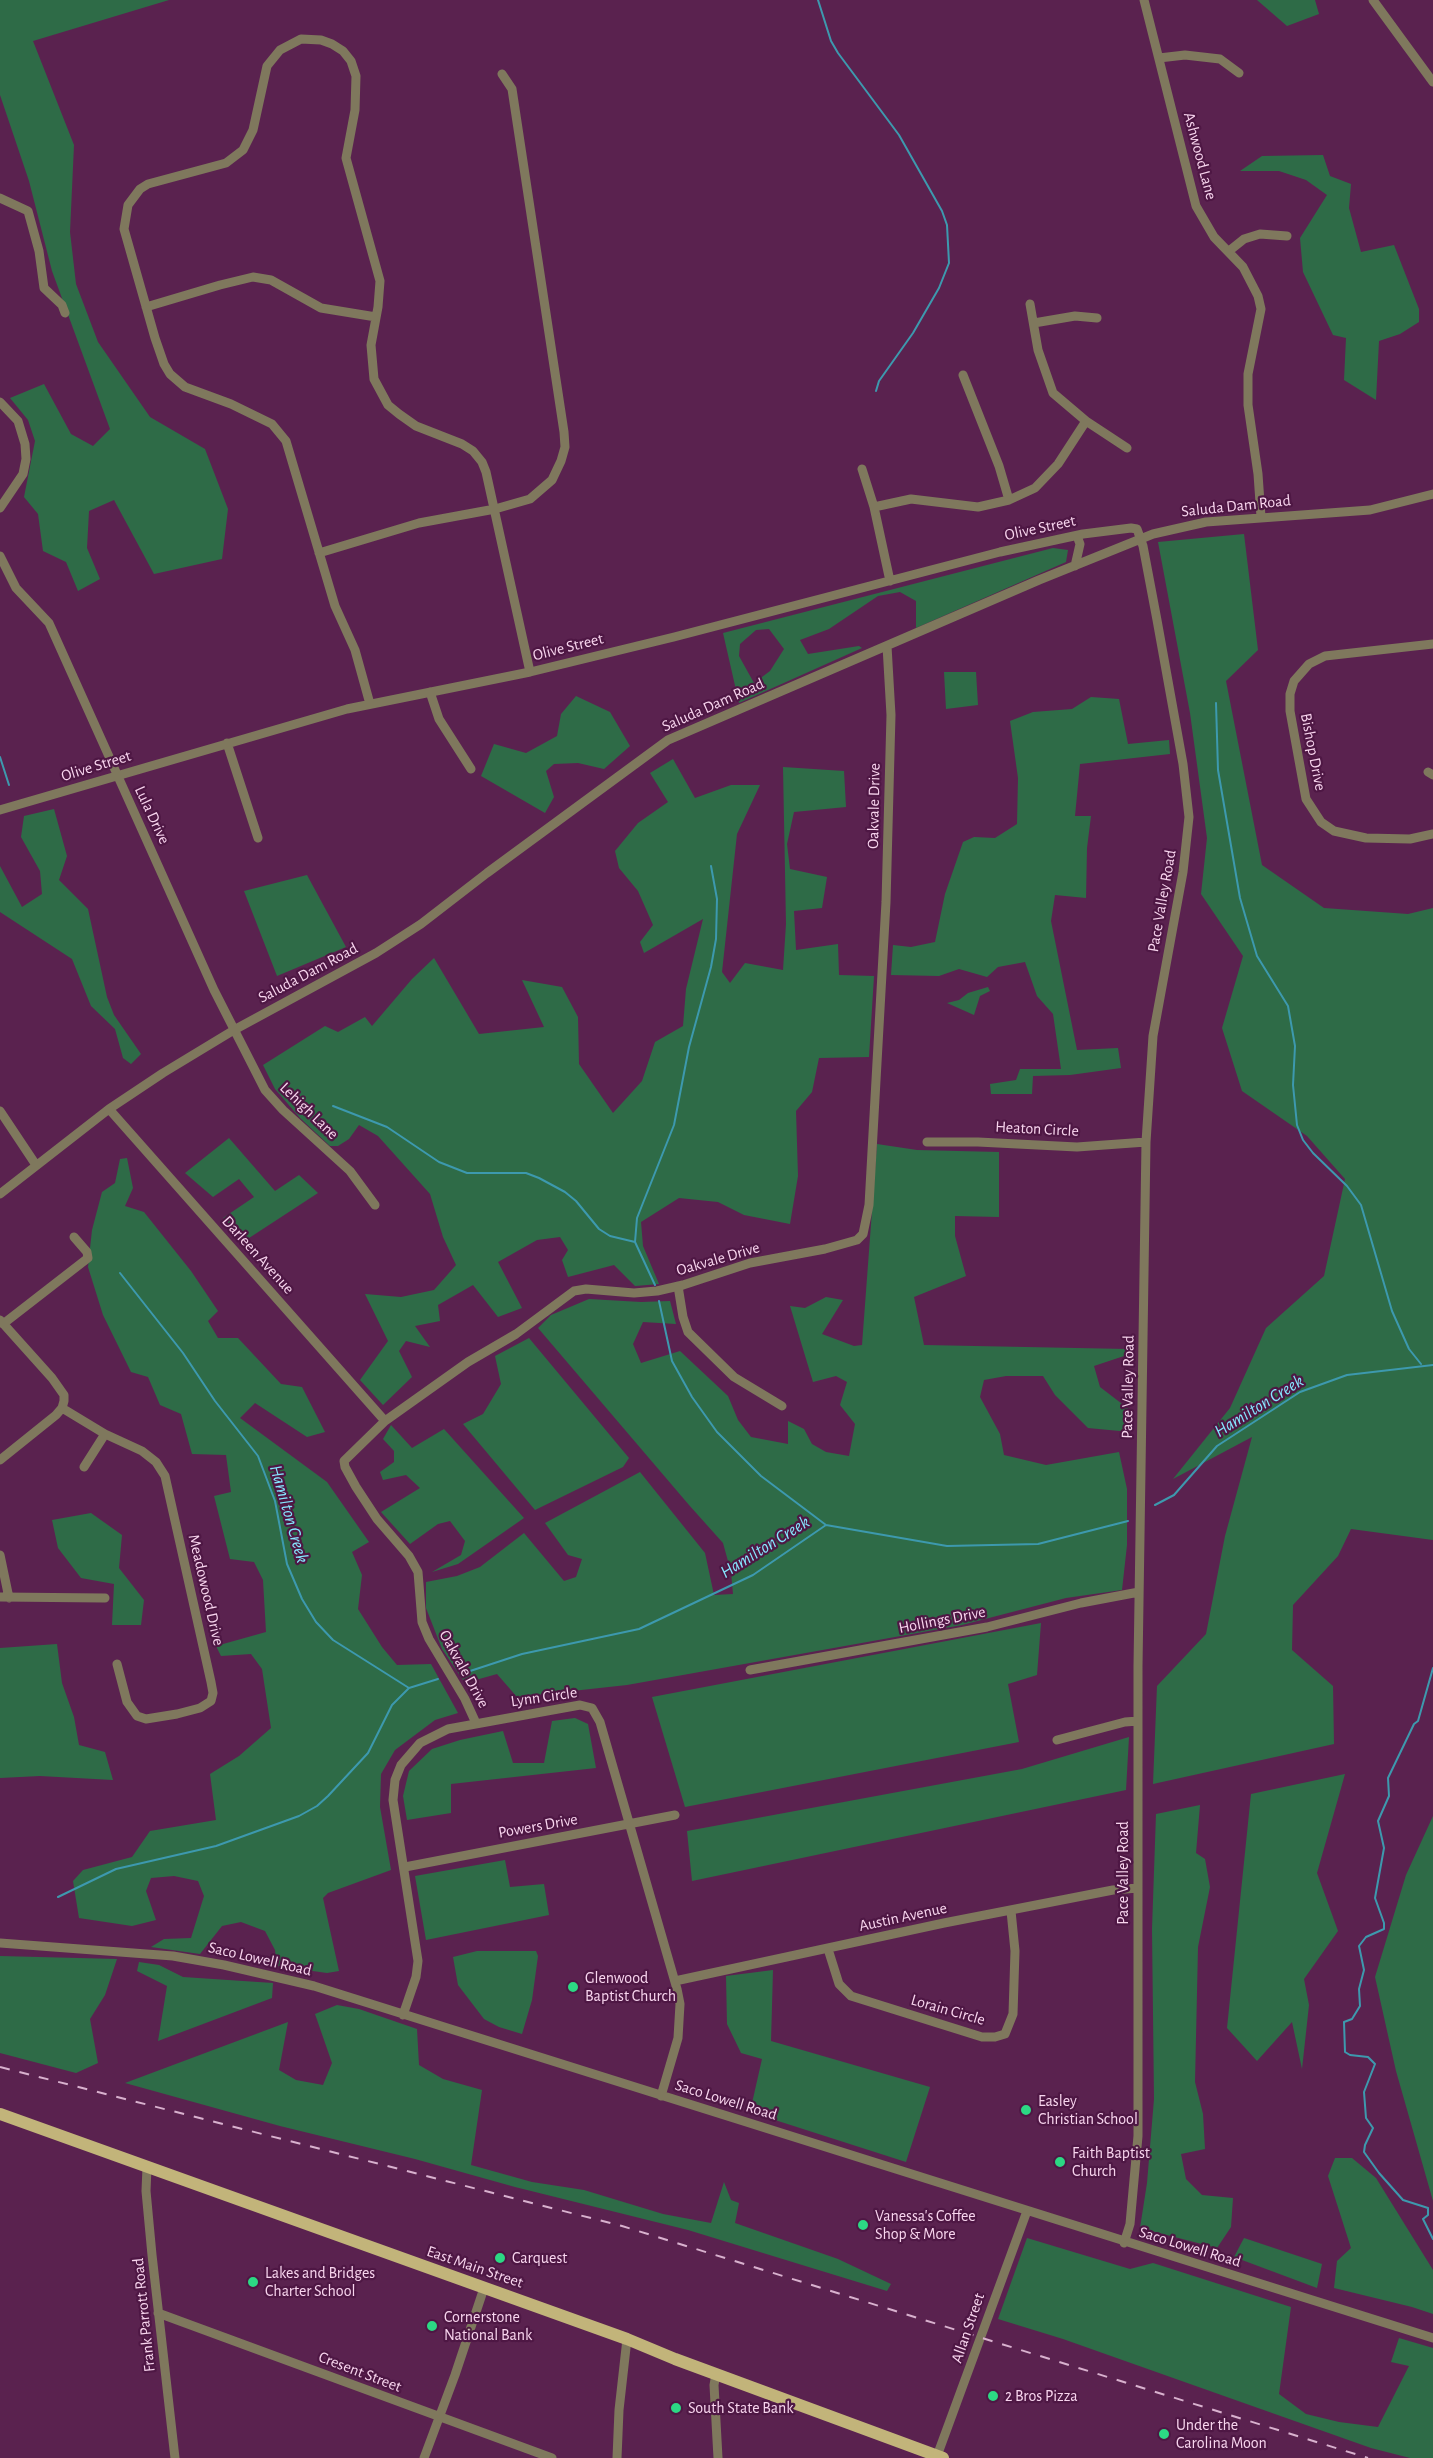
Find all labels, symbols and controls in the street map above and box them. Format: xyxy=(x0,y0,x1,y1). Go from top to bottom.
street label: Ashwood Lane xyxy=(1179,110,1221,202)
street label: Saluda Dam Road xyxy=(1180,491,1292,521)
street label: Olive Street xyxy=(1003,511,1077,545)
street label: Olive Street xyxy=(531,629,605,665)
street label: Saluda Dam Road xyxy=(659,674,767,736)
street label: Bishop Drive xyxy=(1296,712,1330,792)
street label: Olive Street xyxy=(59,746,133,786)
street label: Oakvale Drive xyxy=(864,763,884,849)
street label: Lula Drive xyxy=(130,783,174,847)
street label: Pace Valley Road xyxy=(1144,848,1180,954)
street label: Saluda Dam Road xyxy=(255,939,361,1007)
street label: Lehigh Lane xyxy=(276,1078,342,1144)
street label: Heaton Circle xyxy=(995,1117,1079,1141)
street label: Darleen Avenue xyxy=(218,1212,298,1298)
street label: Oakvale Drive xyxy=(674,1238,762,1280)
street label: Pace Valley Road xyxy=(1117,1335,1139,1439)
water label: Hamilton Creek xyxy=(1210,1370,1308,1442)
water label: Hamilton Creek xyxy=(265,1462,313,1566)
water label: Hamilton Creek xyxy=(716,1511,814,1583)
street label: Meadowood Drive xyxy=(184,1533,228,1647)
street label: Hollings Drive xyxy=(897,1602,987,1638)
street label: Oakvale Drive xyxy=(435,1627,493,1711)
street label: Lynn Circle xyxy=(510,1683,578,1711)
street label: Powers Drive xyxy=(497,1810,579,1842)
street label: Pace Valley Road xyxy=(1113,1821,1133,1925)
street label: Austin Avenue xyxy=(857,1898,949,1936)
street label: Saco Lowell Road xyxy=(206,1938,314,1980)
place label: Glenwood Baptist Church xyxy=(585,1968,676,2006)
marker: Glenwood Baptist Church xyxy=(566,1980,580,1994)
street label: Lorain Circle xyxy=(909,1990,987,2030)
street label: Saco Lowell Road xyxy=(673,2075,779,2125)
place label: Easley Christian School xyxy=(1038,2091,1138,2129)
marker: Easley Christian School xyxy=(1019,2103,1033,2117)
place label: Faith Baptist Church xyxy=(1072,2143,1150,2181)
marker: Faith Baptist Church xyxy=(1053,2155,1067,2169)
place label: Vanessa's Coffee Shop & More xyxy=(875,2206,976,2244)
marker: Vanessa's Coffee Shop & More xyxy=(856,2218,870,2232)
street label: Saco Lowell Road xyxy=(1137,2222,1243,2272)
street label: East Main Street xyxy=(424,2242,526,2292)
place label: Carquest xyxy=(512,2248,567,2268)
marker: Carquest xyxy=(493,2251,507,2265)
street label: Frank Parrott Road xyxy=(128,2257,160,2373)
place label: Lakes and Bridges Charter School xyxy=(265,2263,375,2301)
marker: Lakes and Bridges Charter School xyxy=(246,2275,260,2289)
street label: Allan Street xyxy=(947,2290,989,2366)
place label: Cornerstone National Bank xyxy=(444,2307,532,2345)
marker: Cornerstone National Bank xyxy=(425,2319,439,2333)
street label: Cresent Street xyxy=(316,2347,404,2397)
place label: 2 Bros Pizza xyxy=(1005,2386,1078,2406)
marker: 2 Bros Pizza xyxy=(986,2389,1000,2403)
place label: South State Bank xyxy=(688,2398,794,2418)
marker: South State Bank xyxy=(669,2401,683,2415)
place label: Under the Carolina Moon xyxy=(1176,2415,1267,2453)
marker: Under the Carolina Moon xyxy=(1157,2427,1171,2441)

